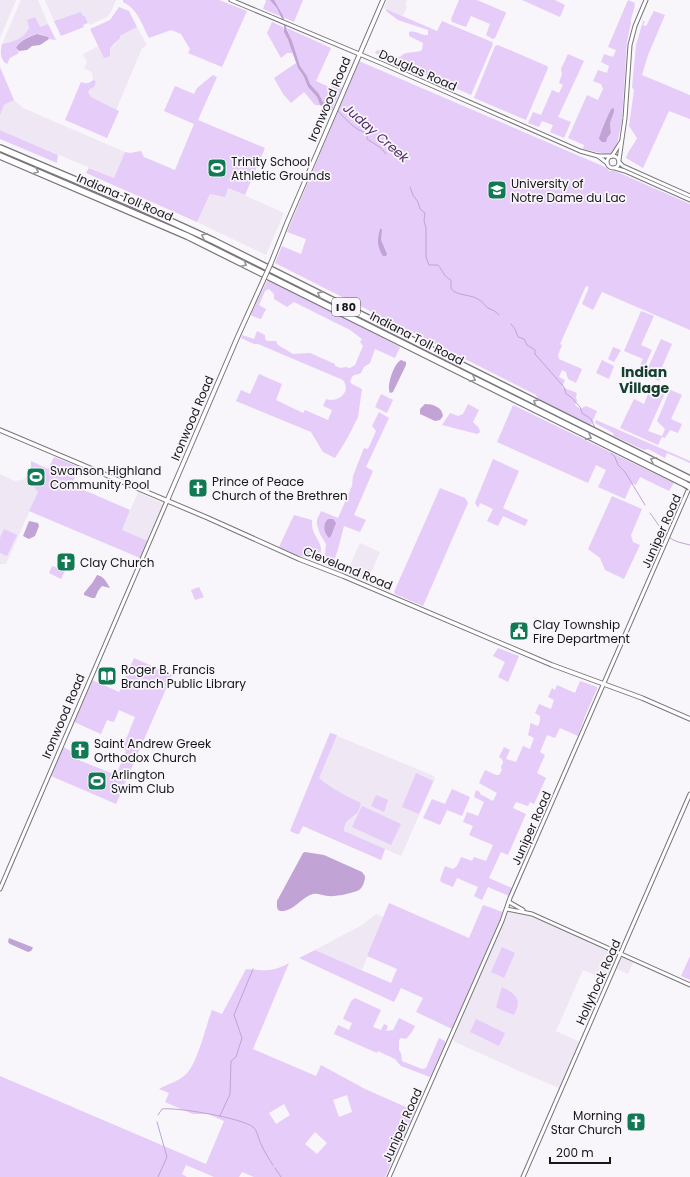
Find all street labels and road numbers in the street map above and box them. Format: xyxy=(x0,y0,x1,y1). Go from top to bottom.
street label: Douglas Road xyxy=(376,45,460,95)
street label: Ironwood Road xyxy=(303,54,355,144)
street label: Indiana Toll Road xyxy=(74,169,176,225)
road number: I 80 xyxy=(332,298,360,316)
street label: Indiana Toll Road xyxy=(367,307,467,369)
street label: Ironwood Road xyxy=(166,373,218,463)
street label: Juniper Road xyxy=(637,491,685,571)
street label: Cleveland Road xyxy=(301,542,395,594)
street label: Ironwood Road xyxy=(37,671,89,761)
street label: Juniper Road xyxy=(507,788,555,868)
street label: Hollyhock Road xyxy=(572,937,624,1027)
street label: Juniper Road xyxy=(378,1085,426,1165)

